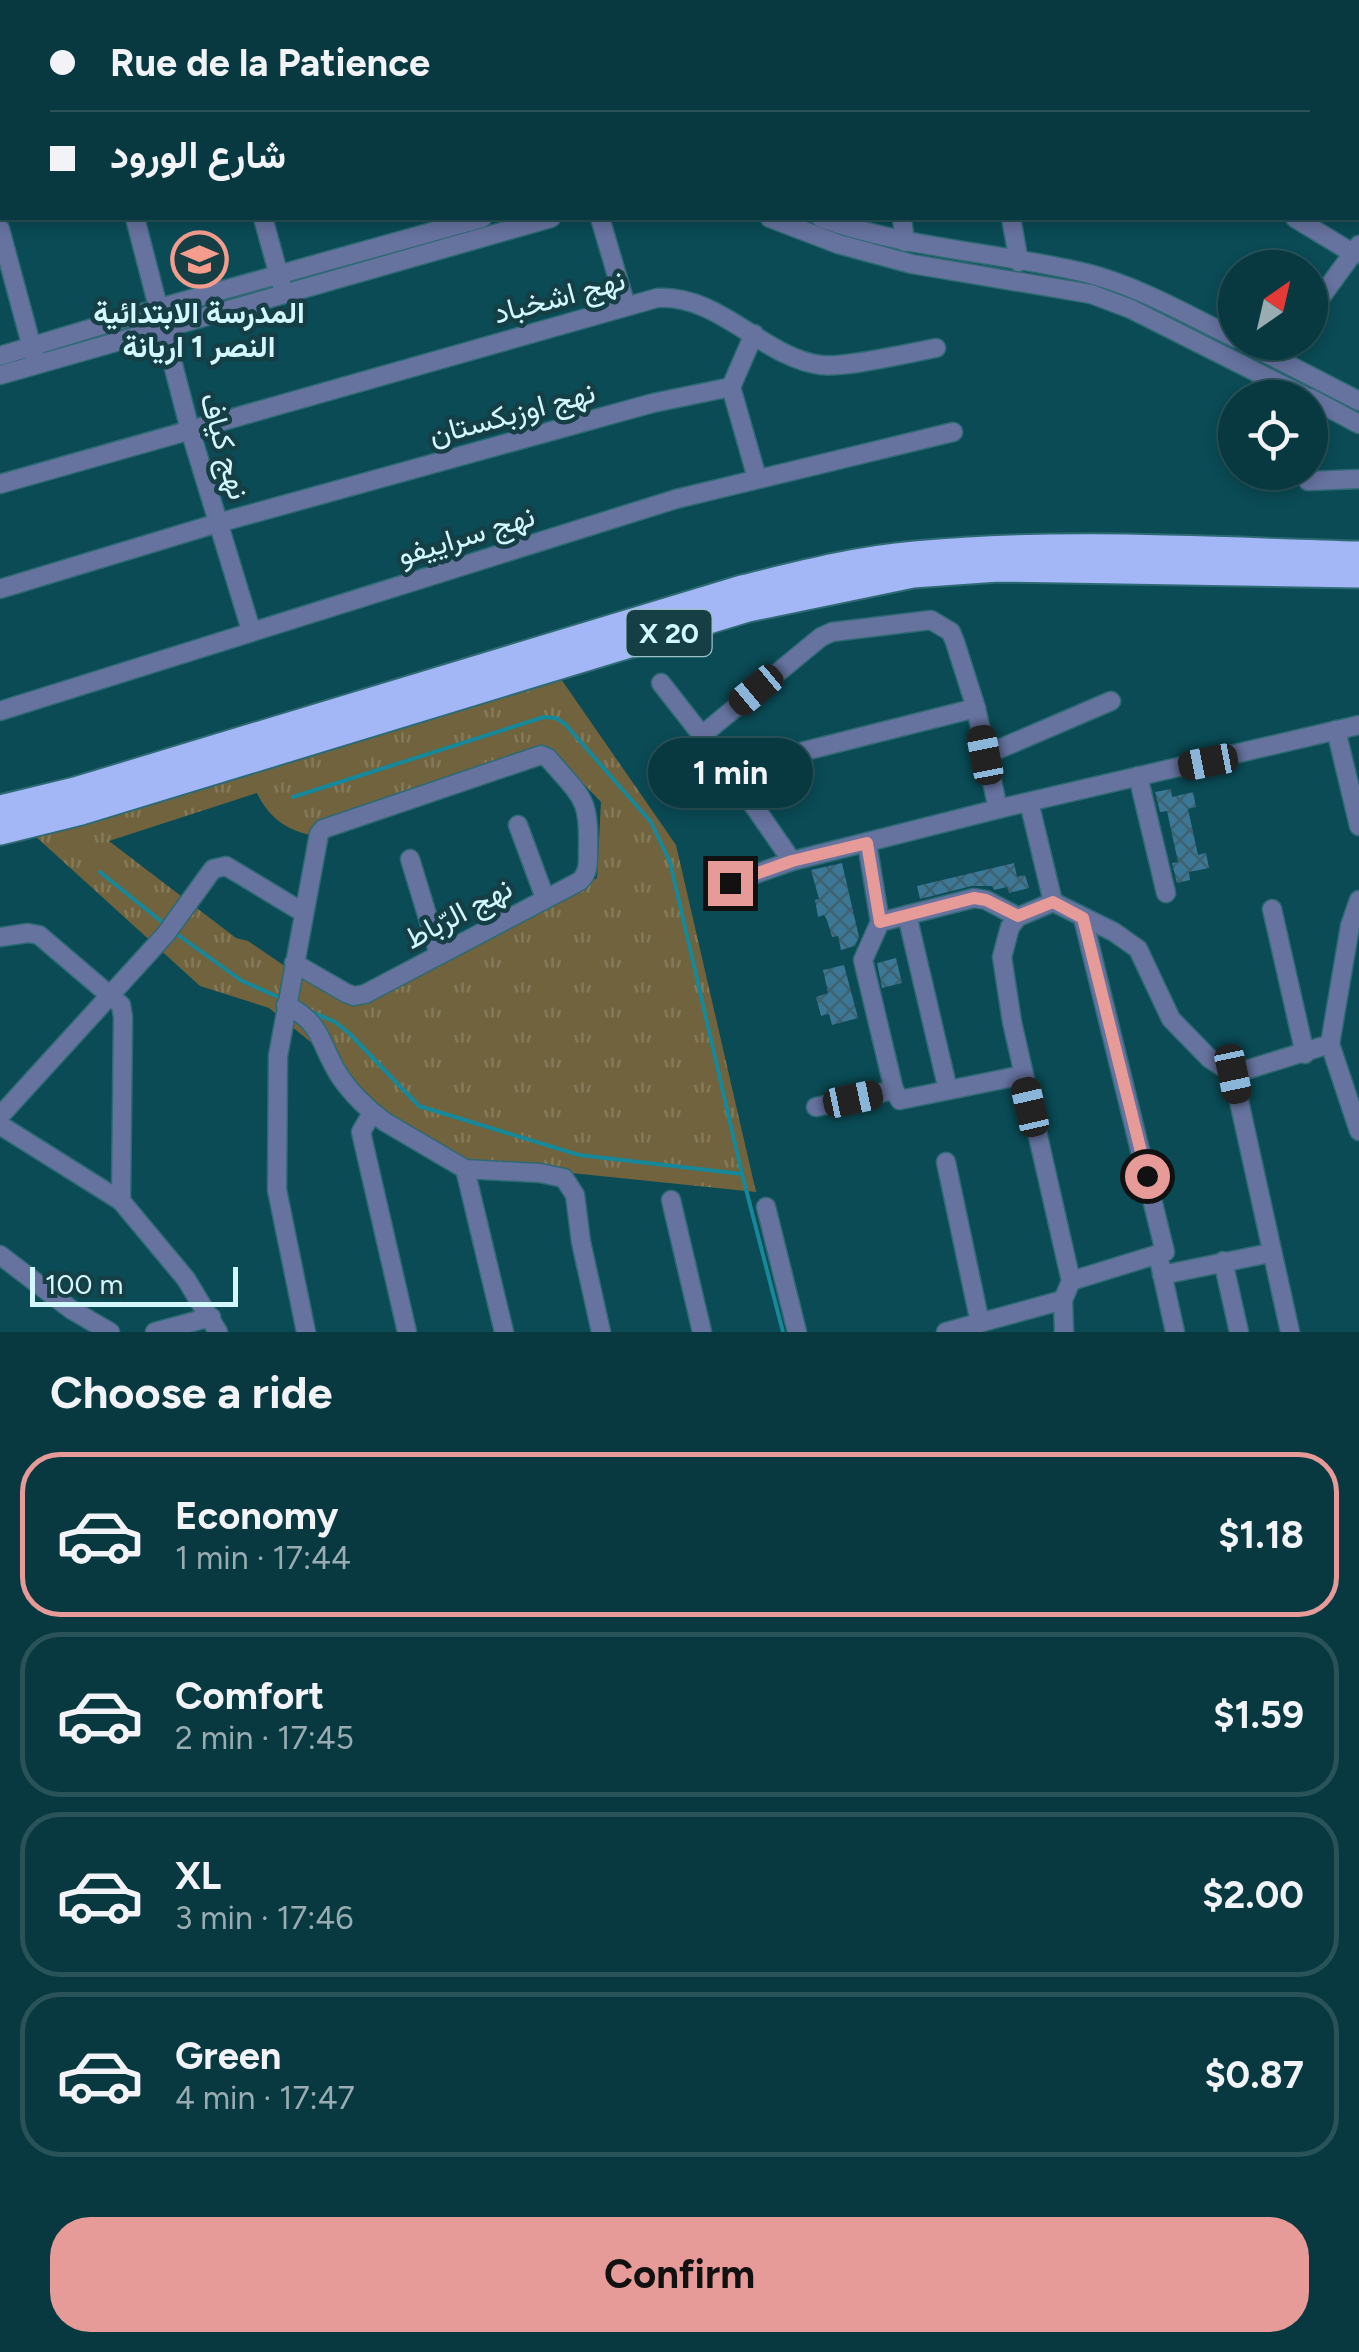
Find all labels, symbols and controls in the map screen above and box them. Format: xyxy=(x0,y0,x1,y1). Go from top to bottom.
text: Rue de la Patience xyxy=(110,40,430,86)
text: شارع الورود xyxy=(110,132,286,178)
school or university icon: المدرسة الابتدائية النصر 1 اريانة xyxy=(169,229,229,289)
north arrow xyxy=(1218,250,1328,360)
map controls xyxy=(1218,250,1328,490)
street label: نهج اشخباد xyxy=(489,261,630,333)
place label: المدرسة الابتدائية النصر 1 اريانة xyxy=(93,294,305,365)
street label: نهج اوزبكستان xyxy=(425,373,600,455)
button: locate xyxy=(1218,380,1328,490)
street label: نهج كياف xyxy=(190,388,258,504)
street label: نهج سراييفو xyxy=(393,497,540,575)
road number: X 20 xyxy=(626,610,712,656)
car xyxy=(723,659,789,721)
car xyxy=(965,723,1005,787)
callout: 1 min xyxy=(648,738,812,808)
car xyxy=(1176,742,1240,782)
text: 1 min xyxy=(693,754,768,792)
route end xyxy=(708,861,753,906)
street label: نهج الرّباط xyxy=(398,869,519,959)
car xyxy=(1212,1042,1254,1106)
car xyxy=(1009,1074,1051,1140)
car xyxy=(821,1078,885,1120)
route start xyxy=(1125,1154,1170,1199)
scale bar xyxy=(30,1262,238,1306)
text: 100 m xyxy=(45,1267,123,1301)
text: Choose a ride xyxy=(50,1365,332,1419)
icon: car xyxy=(55,1490,145,1580)
text: Economy xyxy=(175,1493,338,1539)
text: $1.18 xyxy=(1218,1512,1304,1558)
text: 1 min · 17:44 xyxy=(175,1539,351,1577)
icon: car xyxy=(55,1670,145,1760)
text: Comfort xyxy=(175,1673,324,1719)
text: $1.59 xyxy=(1213,1692,1304,1738)
text: 2 min · 17:45 xyxy=(175,1719,354,1757)
icon: car xyxy=(55,1850,145,1940)
text: XL xyxy=(175,1853,221,1899)
text: $2.00 xyxy=(1202,1872,1304,1918)
text: 3 min · 17:46 xyxy=(175,1899,353,1937)
icon: car xyxy=(55,2030,145,2120)
text: Green xyxy=(175,2033,281,2079)
text: $0.87 xyxy=(1205,2052,1304,2098)
text: 4 min · 17:47 xyxy=(175,2079,355,2117)
button: Confirm xyxy=(50,2217,1309,2332)

